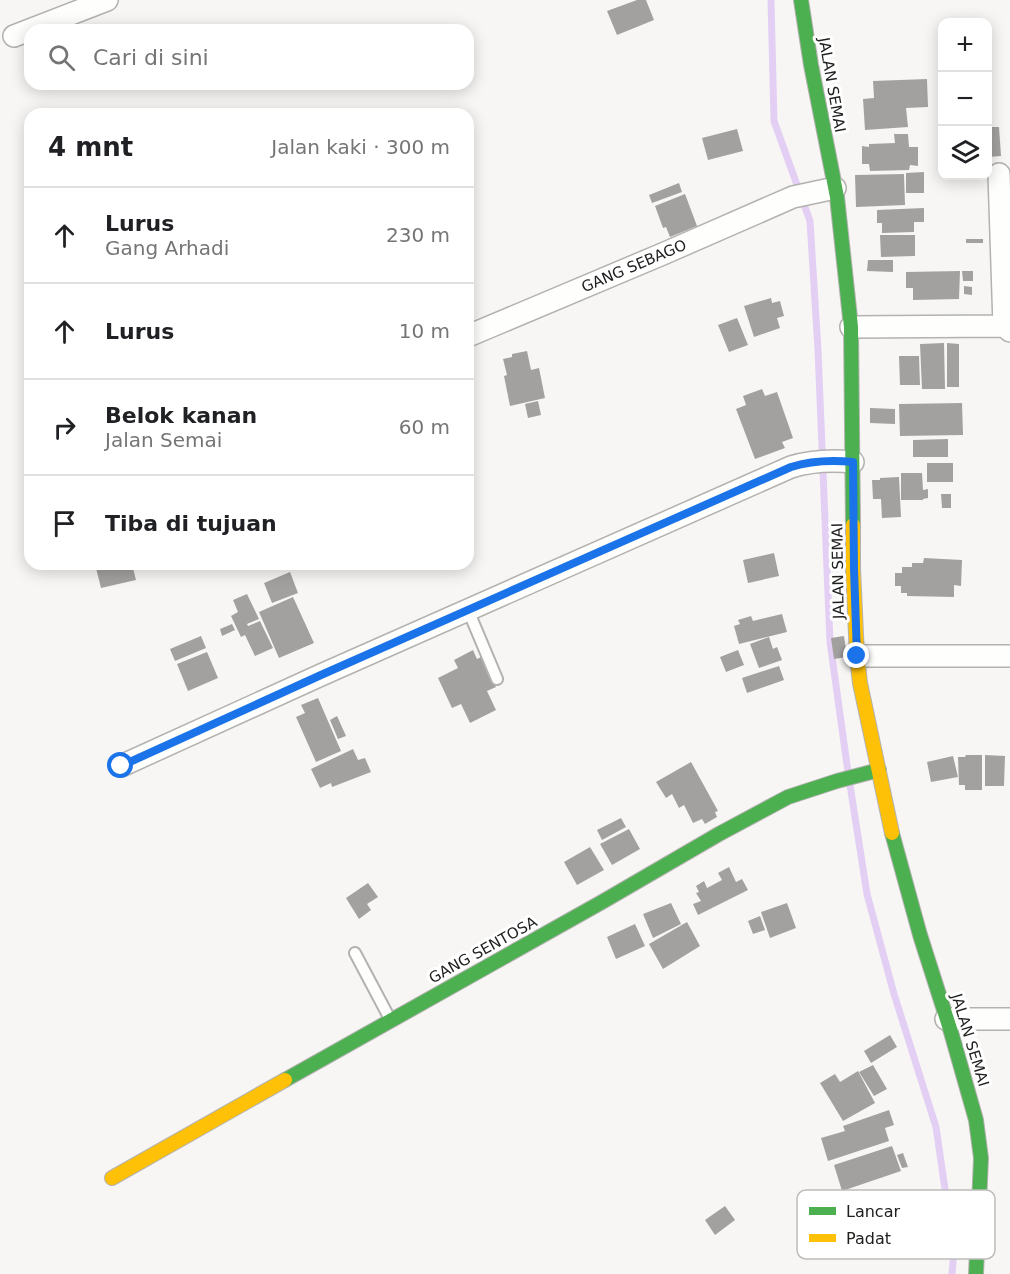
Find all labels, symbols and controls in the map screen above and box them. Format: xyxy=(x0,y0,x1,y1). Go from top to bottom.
map controls xyxy=(938,18,992,180)
button: + xyxy=(938,18,992,72)
search box xyxy=(24,24,474,90)
street label: JALAN SEMAI xyxy=(815,35,849,134)
icon: search xyxy=(45,41,78,74)
text: Cari di sini xyxy=(93,45,209,70)
button: − xyxy=(938,72,992,126)
button: layers xyxy=(938,126,992,180)
text: 4 mnt xyxy=(48,132,133,162)
text: Jalan kaki · 300 m xyxy=(271,135,450,159)
text: Lurus xyxy=(105,211,174,236)
icon: ahead xyxy=(48,219,81,252)
text: 230 m xyxy=(386,223,450,247)
text: Gang Arhadi xyxy=(105,236,229,260)
street label: GANG SEBAGO xyxy=(579,236,689,296)
icon: ahead xyxy=(48,315,81,348)
text: Lurus xyxy=(105,319,174,344)
text: 10 m xyxy=(399,319,450,343)
text: Belok kanan xyxy=(105,403,257,428)
icon: right xyxy=(48,411,81,444)
text: 60 m xyxy=(399,415,450,439)
text: Jalan Semai xyxy=(105,428,222,452)
icon: arrive xyxy=(48,507,81,540)
text: Tiba di tujuan xyxy=(105,511,277,536)
street label: JALAN SEMAI xyxy=(828,523,848,620)
route end xyxy=(843,642,869,668)
route start xyxy=(107,752,133,778)
street label: GANG SENTOSA xyxy=(426,913,541,987)
street label: JALAN SEMAI xyxy=(947,991,993,1089)
legend xyxy=(797,1190,995,1259)
text: Lancar xyxy=(846,1202,900,1221)
text: Padat xyxy=(846,1229,891,1248)

